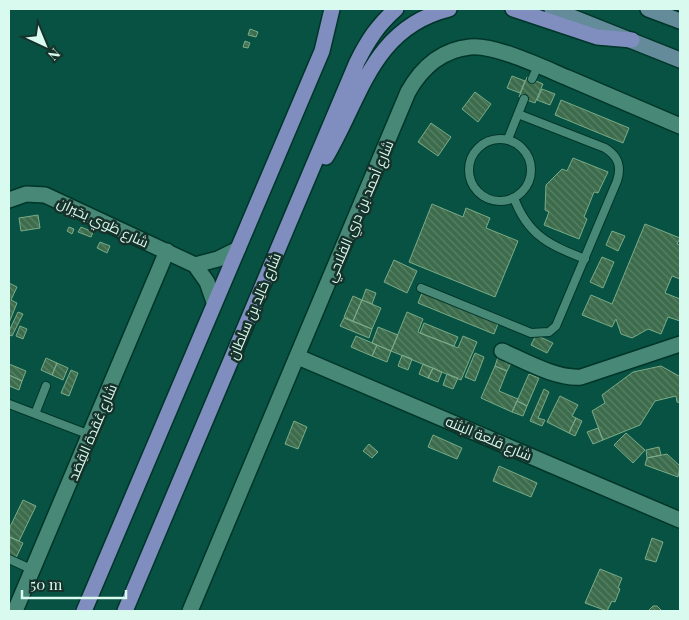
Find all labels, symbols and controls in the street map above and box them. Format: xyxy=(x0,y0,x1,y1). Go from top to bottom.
north arrow xyxy=(20,20,70,70)
text: N xyxy=(44,44,65,65)
street label: شارع أحمد بن دري الفلاحي xyxy=(321,137,400,286)
street label: شارع طَوي بحَيران xyxy=(53,193,152,254)
street label: شارع خالِد بن سلطان xyxy=(223,250,285,362)
street label: شارع عُقدة القِصَد xyxy=(63,381,121,483)
street label: شارع قلعة البثنه xyxy=(443,411,535,465)
scale bar xyxy=(22,568,126,600)
text: 50 m xyxy=(30,574,63,594)

